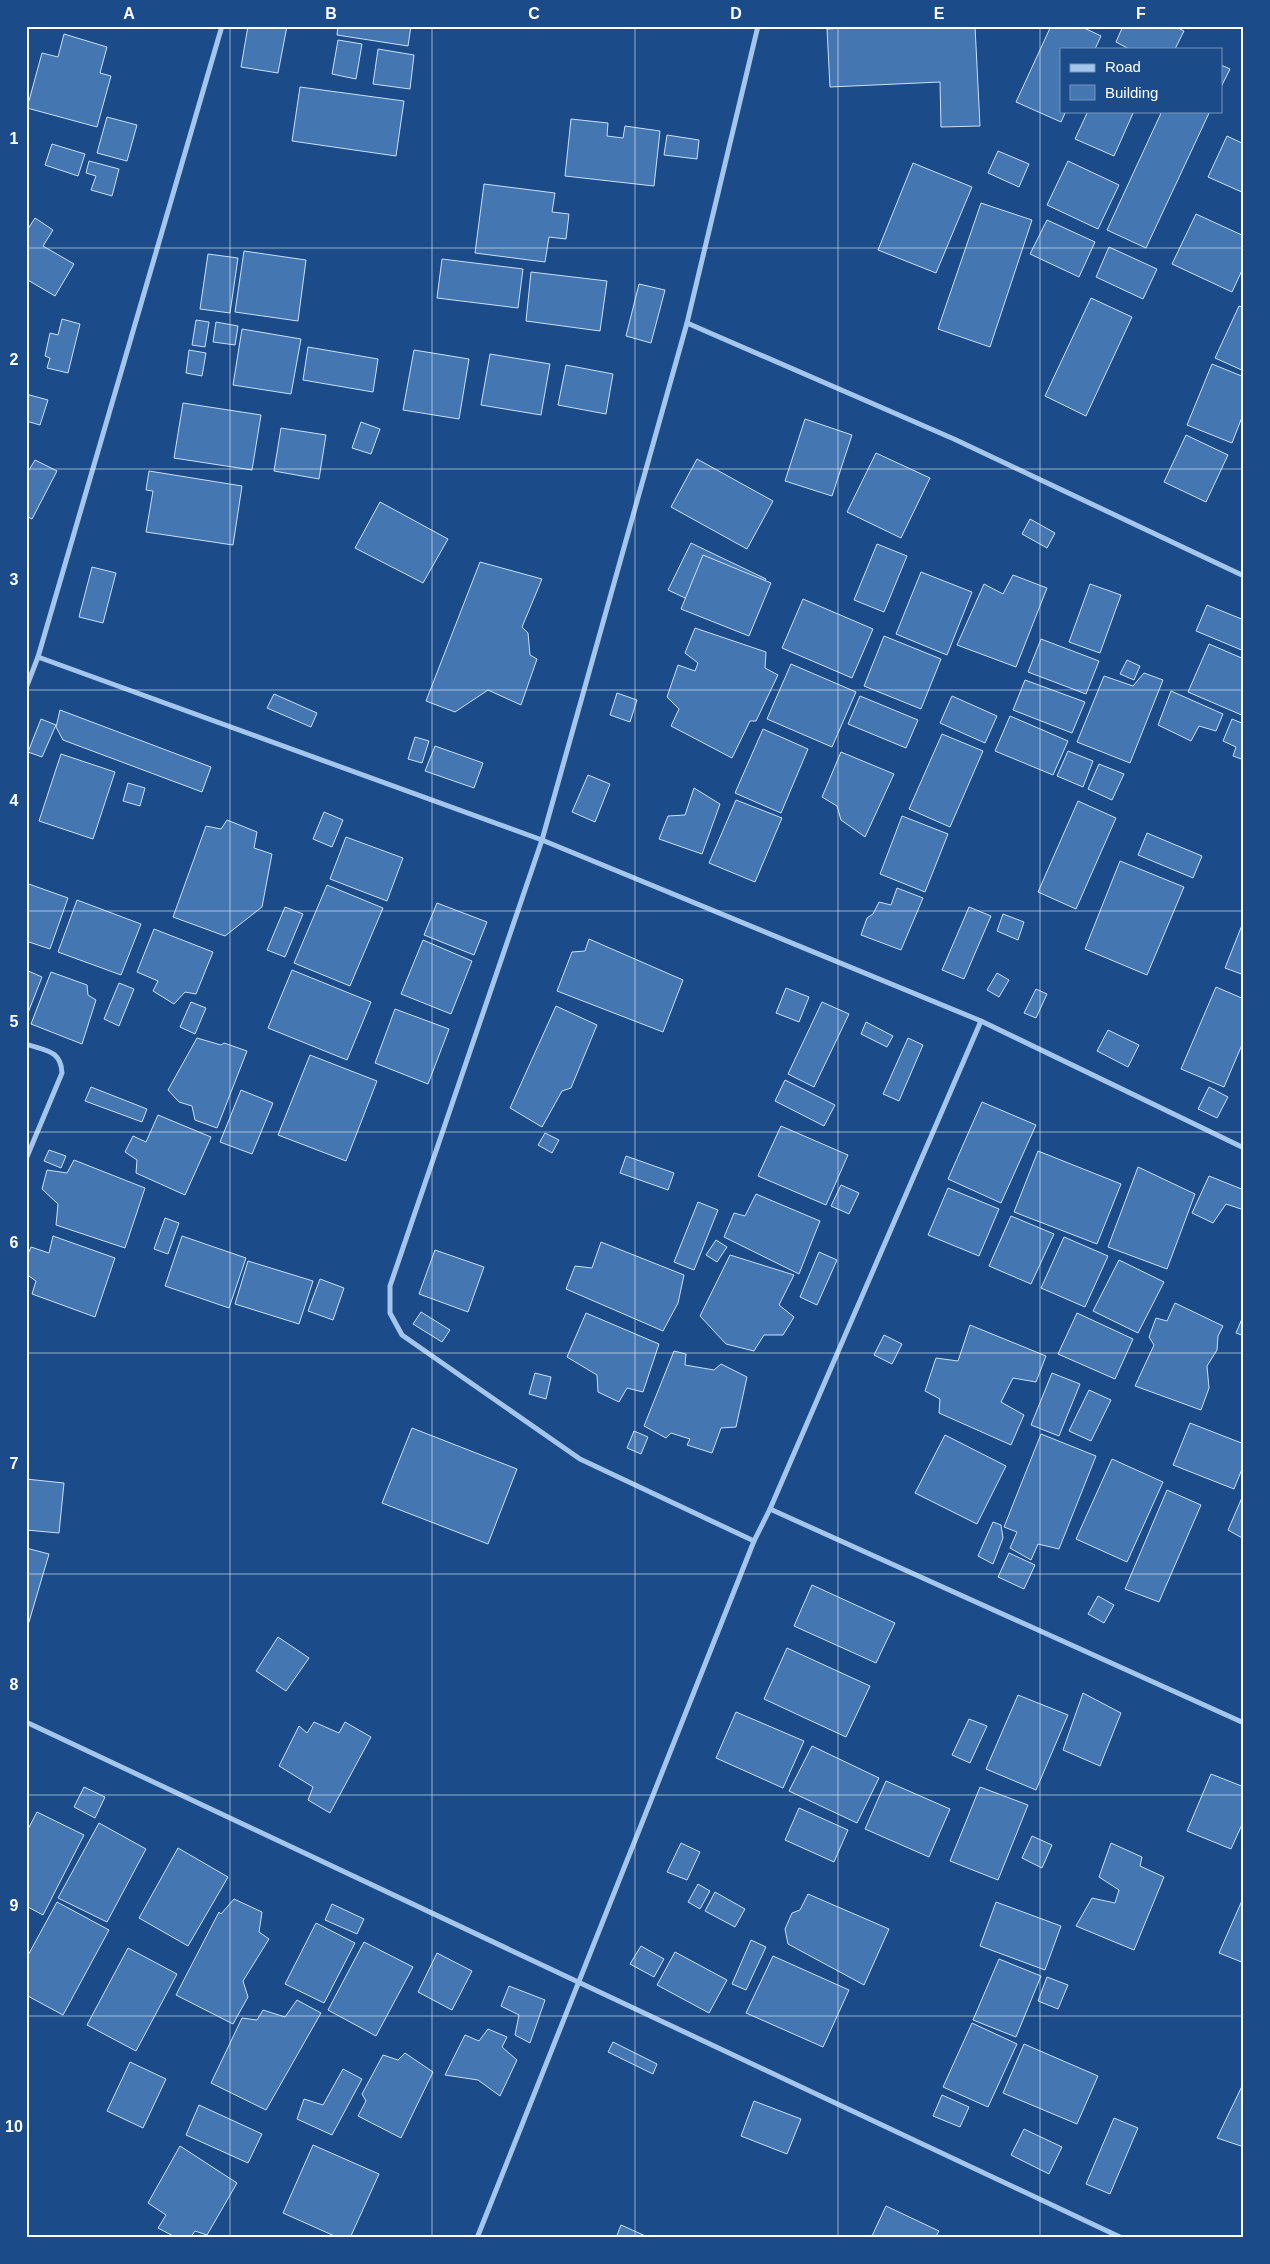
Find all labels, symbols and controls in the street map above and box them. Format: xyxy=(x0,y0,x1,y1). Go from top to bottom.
text: A xyxy=(123,5,135,22)
text: B xyxy=(325,5,337,22)
text: C xyxy=(528,5,540,22)
text: D xyxy=(730,5,742,22)
text: E xyxy=(934,5,945,22)
text: F xyxy=(1136,5,1146,22)
legend xyxy=(1060,48,1222,112)
text: Road xyxy=(1105,58,1141,75)
text: Building xyxy=(1105,84,1158,101)
text: 1 xyxy=(10,130,19,147)
text: 2 xyxy=(10,351,19,368)
text: 3 xyxy=(10,571,19,588)
text: 4 xyxy=(10,792,19,809)
text: 5 xyxy=(10,1013,19,1030)
text: 6 xyxy=(10,1234,19,1251)
text: 7 xyxy=(10,1455,19,1472)
text: 8 xyxy=(10,1676,19,1693)
text: 9 xyxy=(10,1897,19,1914)
text: 10 xyxy=(5,2118,23,2135)

